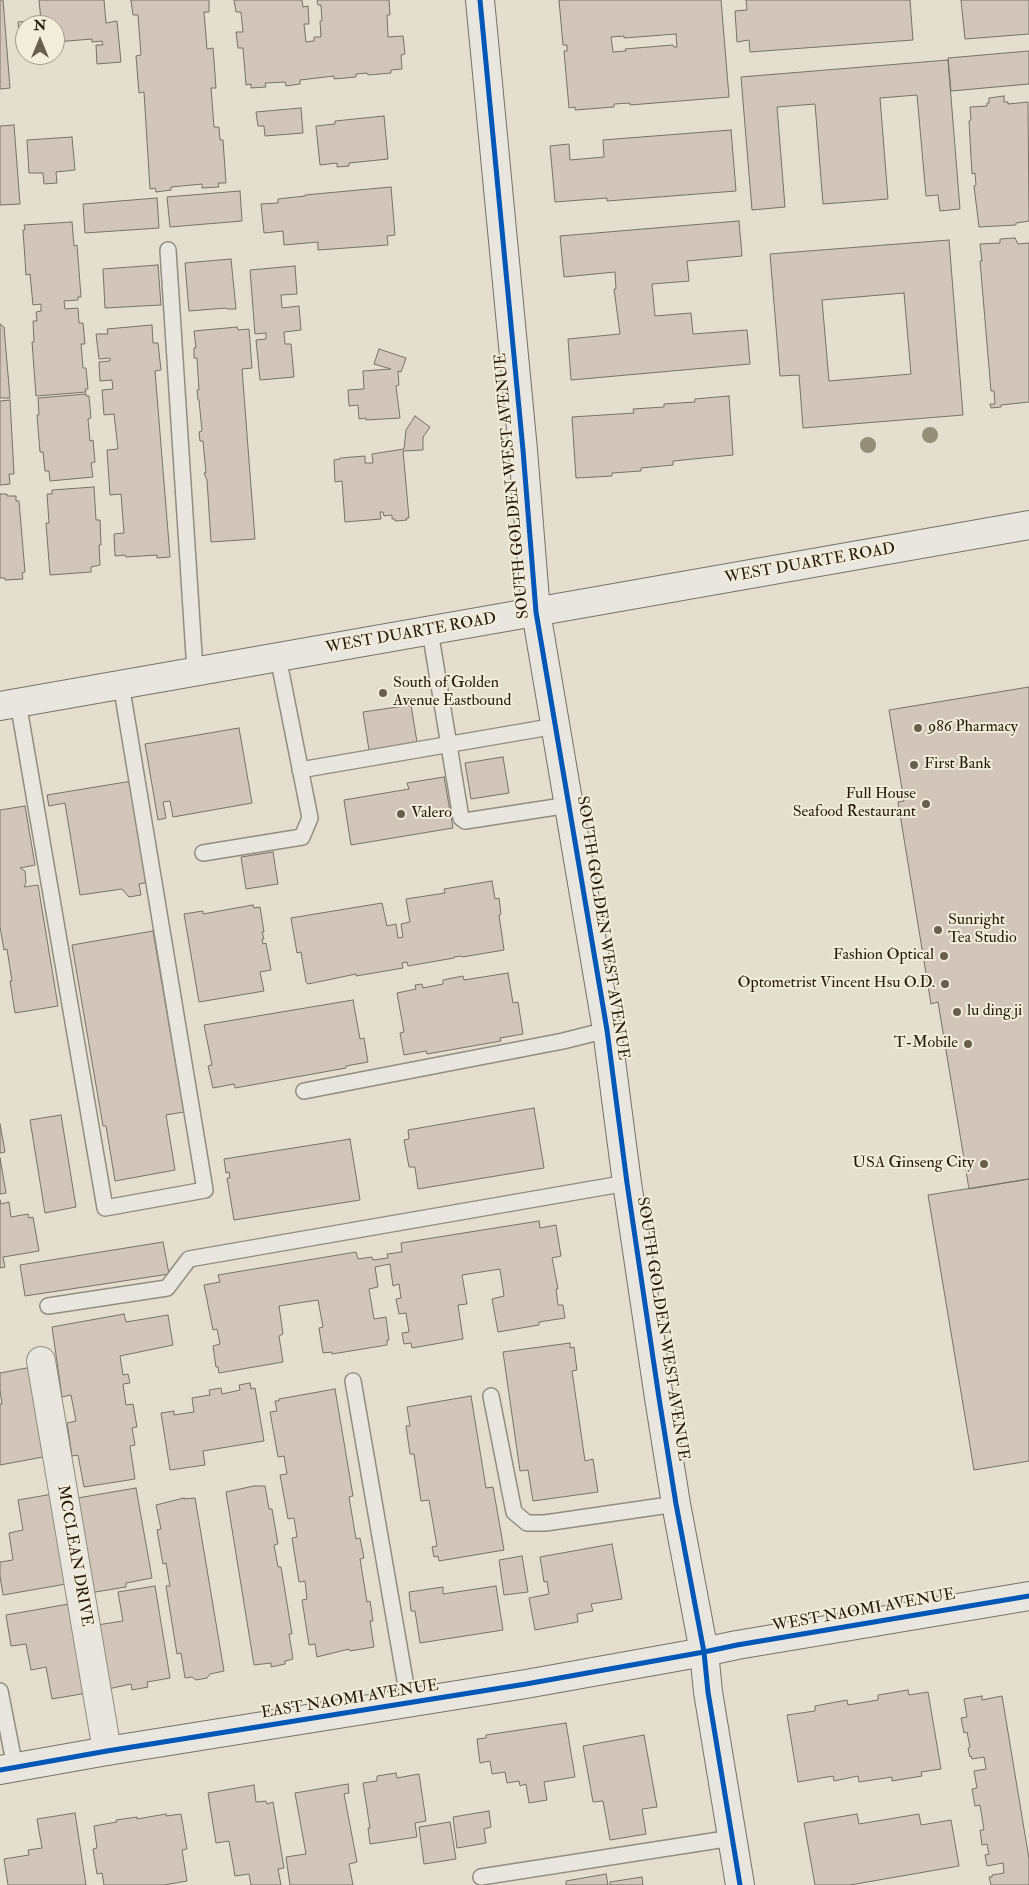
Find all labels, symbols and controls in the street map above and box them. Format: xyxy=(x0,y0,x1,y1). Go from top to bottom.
north arrow xyxy=(15,15,65,65)
text: N xyxy=(34,17,46,34)
street label: SOUTH GOLDEN WEST AVENUE xyxy=(492,352,534,620)
street label: WEST DUARTE ROAD xyxy=(723,540,897,588)
street label: WEST DUARTE ROAD xyxy=(324,610,498,658)
place label: South of Golden Avenue Eastbound xyxy=(393,674,511,712)
marker: South of Golden Avenue Eastbound xyxy=(377,687,389,699)
place label: 986 Pharmacy xyxy=(928,718,1018,738)
marker: 986 Pharmacy xyxy=(912,722,924,734)
place label: First Bank xyxy=(924,755,991,775)
marker: First Bank xyxy=(908,759,920,771)
place label: Full House Seafood Restaurant xyxy=(793,785,916,823)
street label: SOUTH GOLDEN WEST AVENUE xyxy=(572,795,632,1061)
marker: Full House Seafood Restaurant xyxy=(920,798,932,810)
place label: Valero xyxy=(411,804,452,824)
marker: Valero xyxy=(395,808,407,820)
place label: Sunright Tea Studio xyxy=(948,911,1017,949)
marker: Sunright Tea Studio xyxy=(932,924,944,936)
place label: Fashion Optical xyxy=(833,946,934,966)
marker: Fashion Optical xyxy=(938,950,950,962)
place label: Optometrist Vincent Hsu O.D. xyxy=(738,974,935,994)
marker: Optometrist Vincent Hsu O.D. xyxy=(939,978,951,990)
place label: lu ding ji xyxy=(967,1002,1022,1022)
marker: lu ding ji xyxy=(951,1006,963,1018)
place label: T-Mobile xyxy=(894,1034,958,1054)
marker: T-Mobile xyxy=(962,1038,974,1050)
place label: USA Ginseng City xyxy=(853,1154,974,1174)
marker: USA Ginseng City xyxy=(978,1158,990,1170)
street label: SOUTH GOLDEN WEST AVENUE xyxy=(632,1196,692,1462)
street label: MCCLEAN DRIVE xyxy=(52,1484,96,1628)
street label: WEST NAOMI AVENUE xyxy=(771,1585,957,1637)
street label: EAST NAOMI AVENUE xyxy=(260,1677,440,1723)

